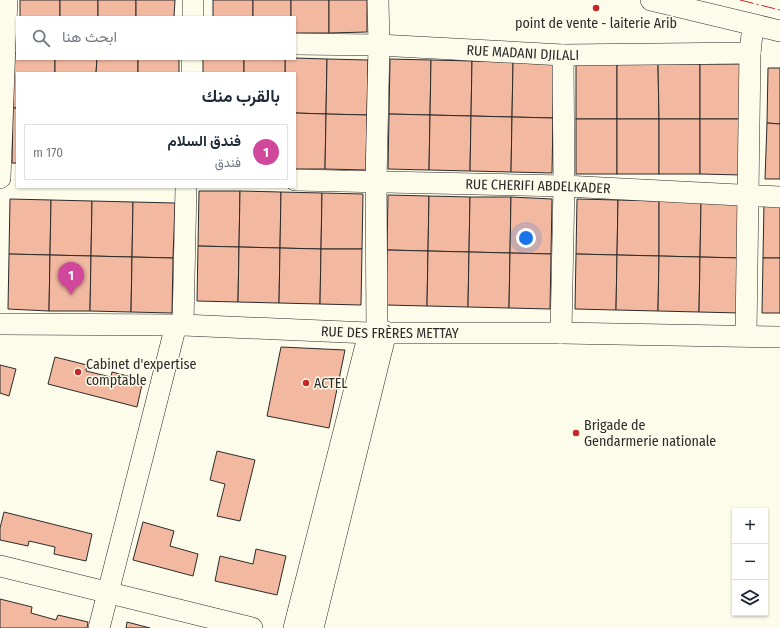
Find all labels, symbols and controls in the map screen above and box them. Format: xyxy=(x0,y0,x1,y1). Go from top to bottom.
marker: point de vente - laiterie Arib xyxy=(591,3,601,13)
place label: point de vente - laiterie Arib xyxy=(515,15,677,32)
search box xyxy=(16,16,296,60)
icon: search xyxy=(30,27,52,49)
text: ابحث هنا xyxy=(62,28,117,46)
street label: RUE MADANI DJILALI xyxy=(466,42,579,64)
text: بالقرب منك xyxy=(202,86,280,107)
text: فندق السلام xyxy=(168,132,241,150)
text: 170 m xyxy=(33,145,63,160)
text: 1 xyxy=(263,145,269,160)
text: فندق xyxy=(215,155,241,170)
street label: RUE CHERIFI ABDELKADER xyxy=(465,176,611,197)
your location xyxy=(516,228,536,248)
pin: 1 xyxy=(58,262,84,295)
street label: RUE DES FRÈRES METTAY xyxy=(321,323,459,342)
place label: Cabinet d'expertise comptable xyxy=(86,356,196,389)
marker: Cabinet d'expertise comptable xyxy=(73,367,83,377)
place label: ACTEL xyxy=(314,375,347,392)
marker: ACTEL xyxy=(301,378,311,388)
place label: Brigade de Gendarmerie nationale xyxy=(584,417,716,450)
marker: Brigade de Gendarmerie nationale xyxy=(571,428,581,438)
map controls xyxy=(732,508,768,616)
button: + xyxy=(732,508,768,544)
button: − xyxy=(732,544,768,580)
button: layers xyxy=(732,580,768,616)

